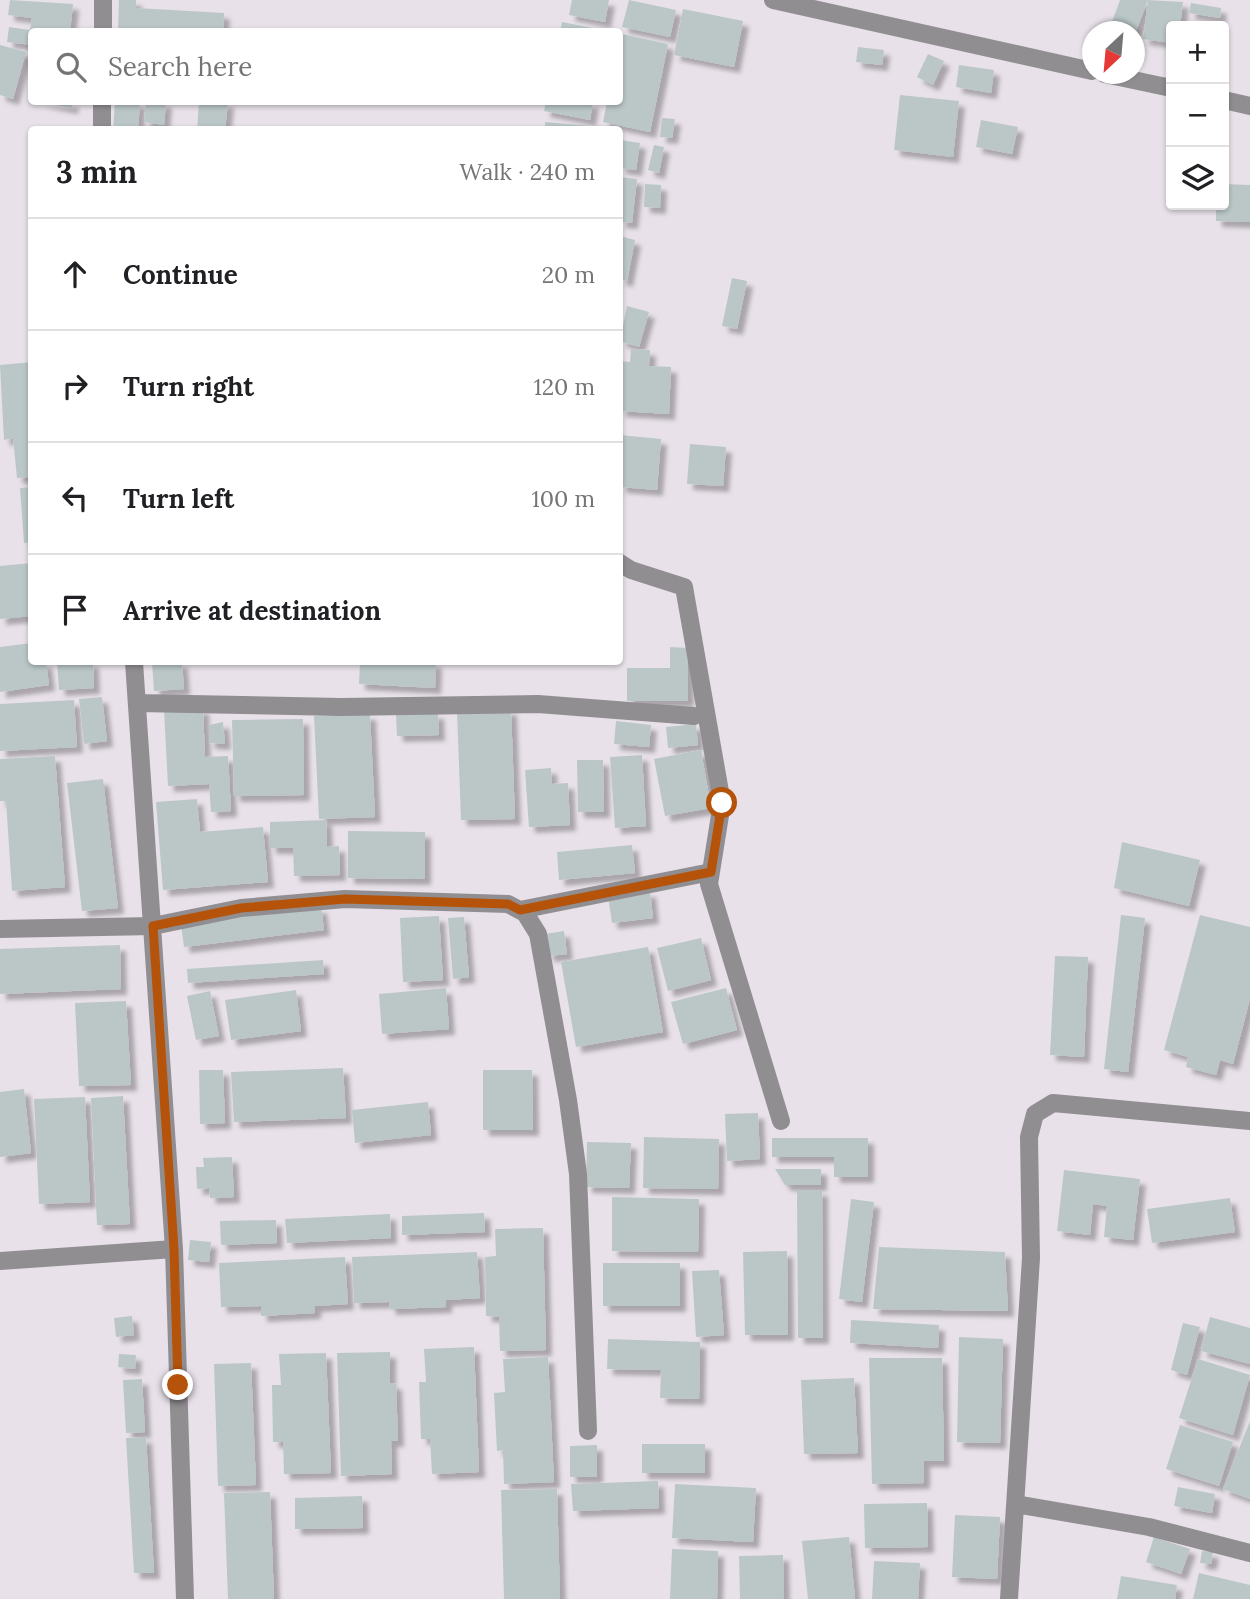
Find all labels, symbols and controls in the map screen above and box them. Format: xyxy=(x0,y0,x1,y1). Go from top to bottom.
north arrow xyxy=(1082,21,1145,84)
map controls xyxy=(1166,21,1229,210)
button: + xyxy=(1166,21,1229,84)
search box xyxy=(28,28,623,105)
icon: search xyxy=(52,48,90,86)
text: Search here xyxy=(108,50,252,83)
button: − xyxy=(1166,84,1229,147)
button: layers xyxy=(1166,147,1229,210)
text: 3 min xyxy=(56,153,137,191)
text: Walk · 240 m xyxy=(459,157,595,186)
icon: ahead xyxy=(56,255,94,293)
text: Continue xyxy=(123,258,238,291)
text: 20 m xyxy=(542,260,595,289)
icon: right xyxy=(56,367,94,405)
text: Turn right xyxy=(123,370,254,403)
text: 120 m xyxy=(533,372,595,401)
icon: left xyxy=(56,479,94,517)
text: Turn left xyxy=(123,482,234,515)
text: 100 m xyxy=(531,484,595,513)
icon: arrive xyxy=(56,591,94,629)
text: Arrive at destination xyxy=(123,594,381,627)
route start xyxy=(706,787,737,818)
route end xyxy=(162,1369,193,1400)

